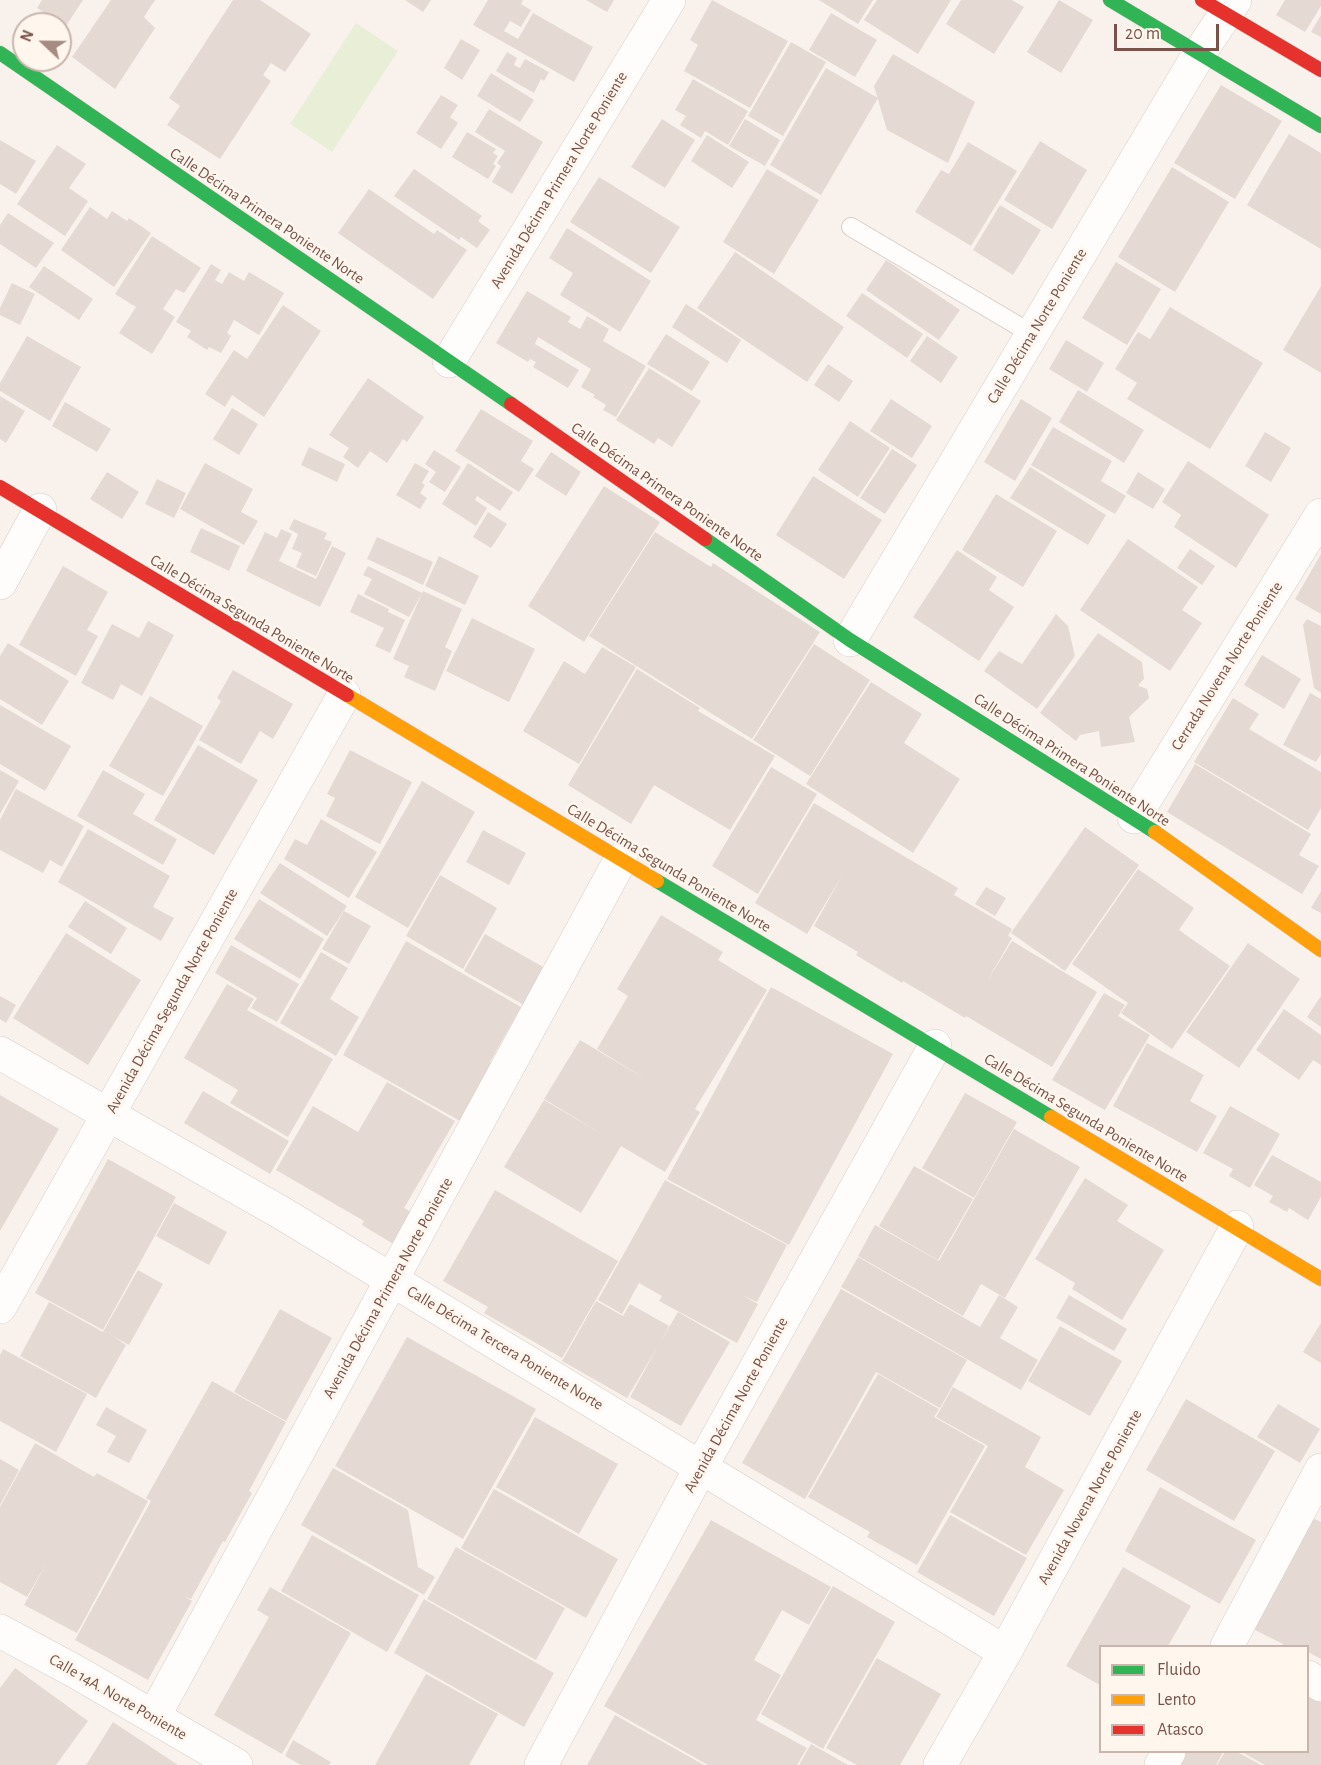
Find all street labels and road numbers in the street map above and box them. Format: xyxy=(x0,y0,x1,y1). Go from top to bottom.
street label: Avenida Décima Primera Norte Poniente xyxy=(486,68,632,292)
street label: Calle Décima Primera Poniente Norte xyxy=(166,144,368,288)
street label: Calle Décima Norte Poniente xyxy=(983,245,1091,407)
street label: Calle Décima Primera Poniente Norte xyxy=(567,418,767,566)
street label: Calle Décima Segunda Poniente Norte xyxy=(146,550,358,688)
street label: Cerrada Novena Norte Poniente xyxy=(1167,578,1287,754)
street label: Calle Décima Primera Poniente Norte xyxy=(970,689,1174,831)
street label: Calle Décima Segunda Poniente Norte xyxy=(563,799,775,937)
street label: Avenida Décima Segunda Norte Poniente xyxy=(102,885,242,1117)
street label: Calle Décima Segunda Poniente Norte xyxy=(980,1049,1192,1187)
street label: Avenida Décima Primera Norte Poniente xyxy=(319,1174,457,1402)
street label: Calle Décima Tercera Poniente Norte xyxy=(403,1282,607,1414)
street label: Avenida Décima Norte Poniente xyxy=(680,1314,792,1496)
street label: Avenida Novena Norte Poniente xyxy=(1034,1406,1146,1588)
street label: Calle 14A. Norte Poniente xyxy=(46,1650,190,1744)

